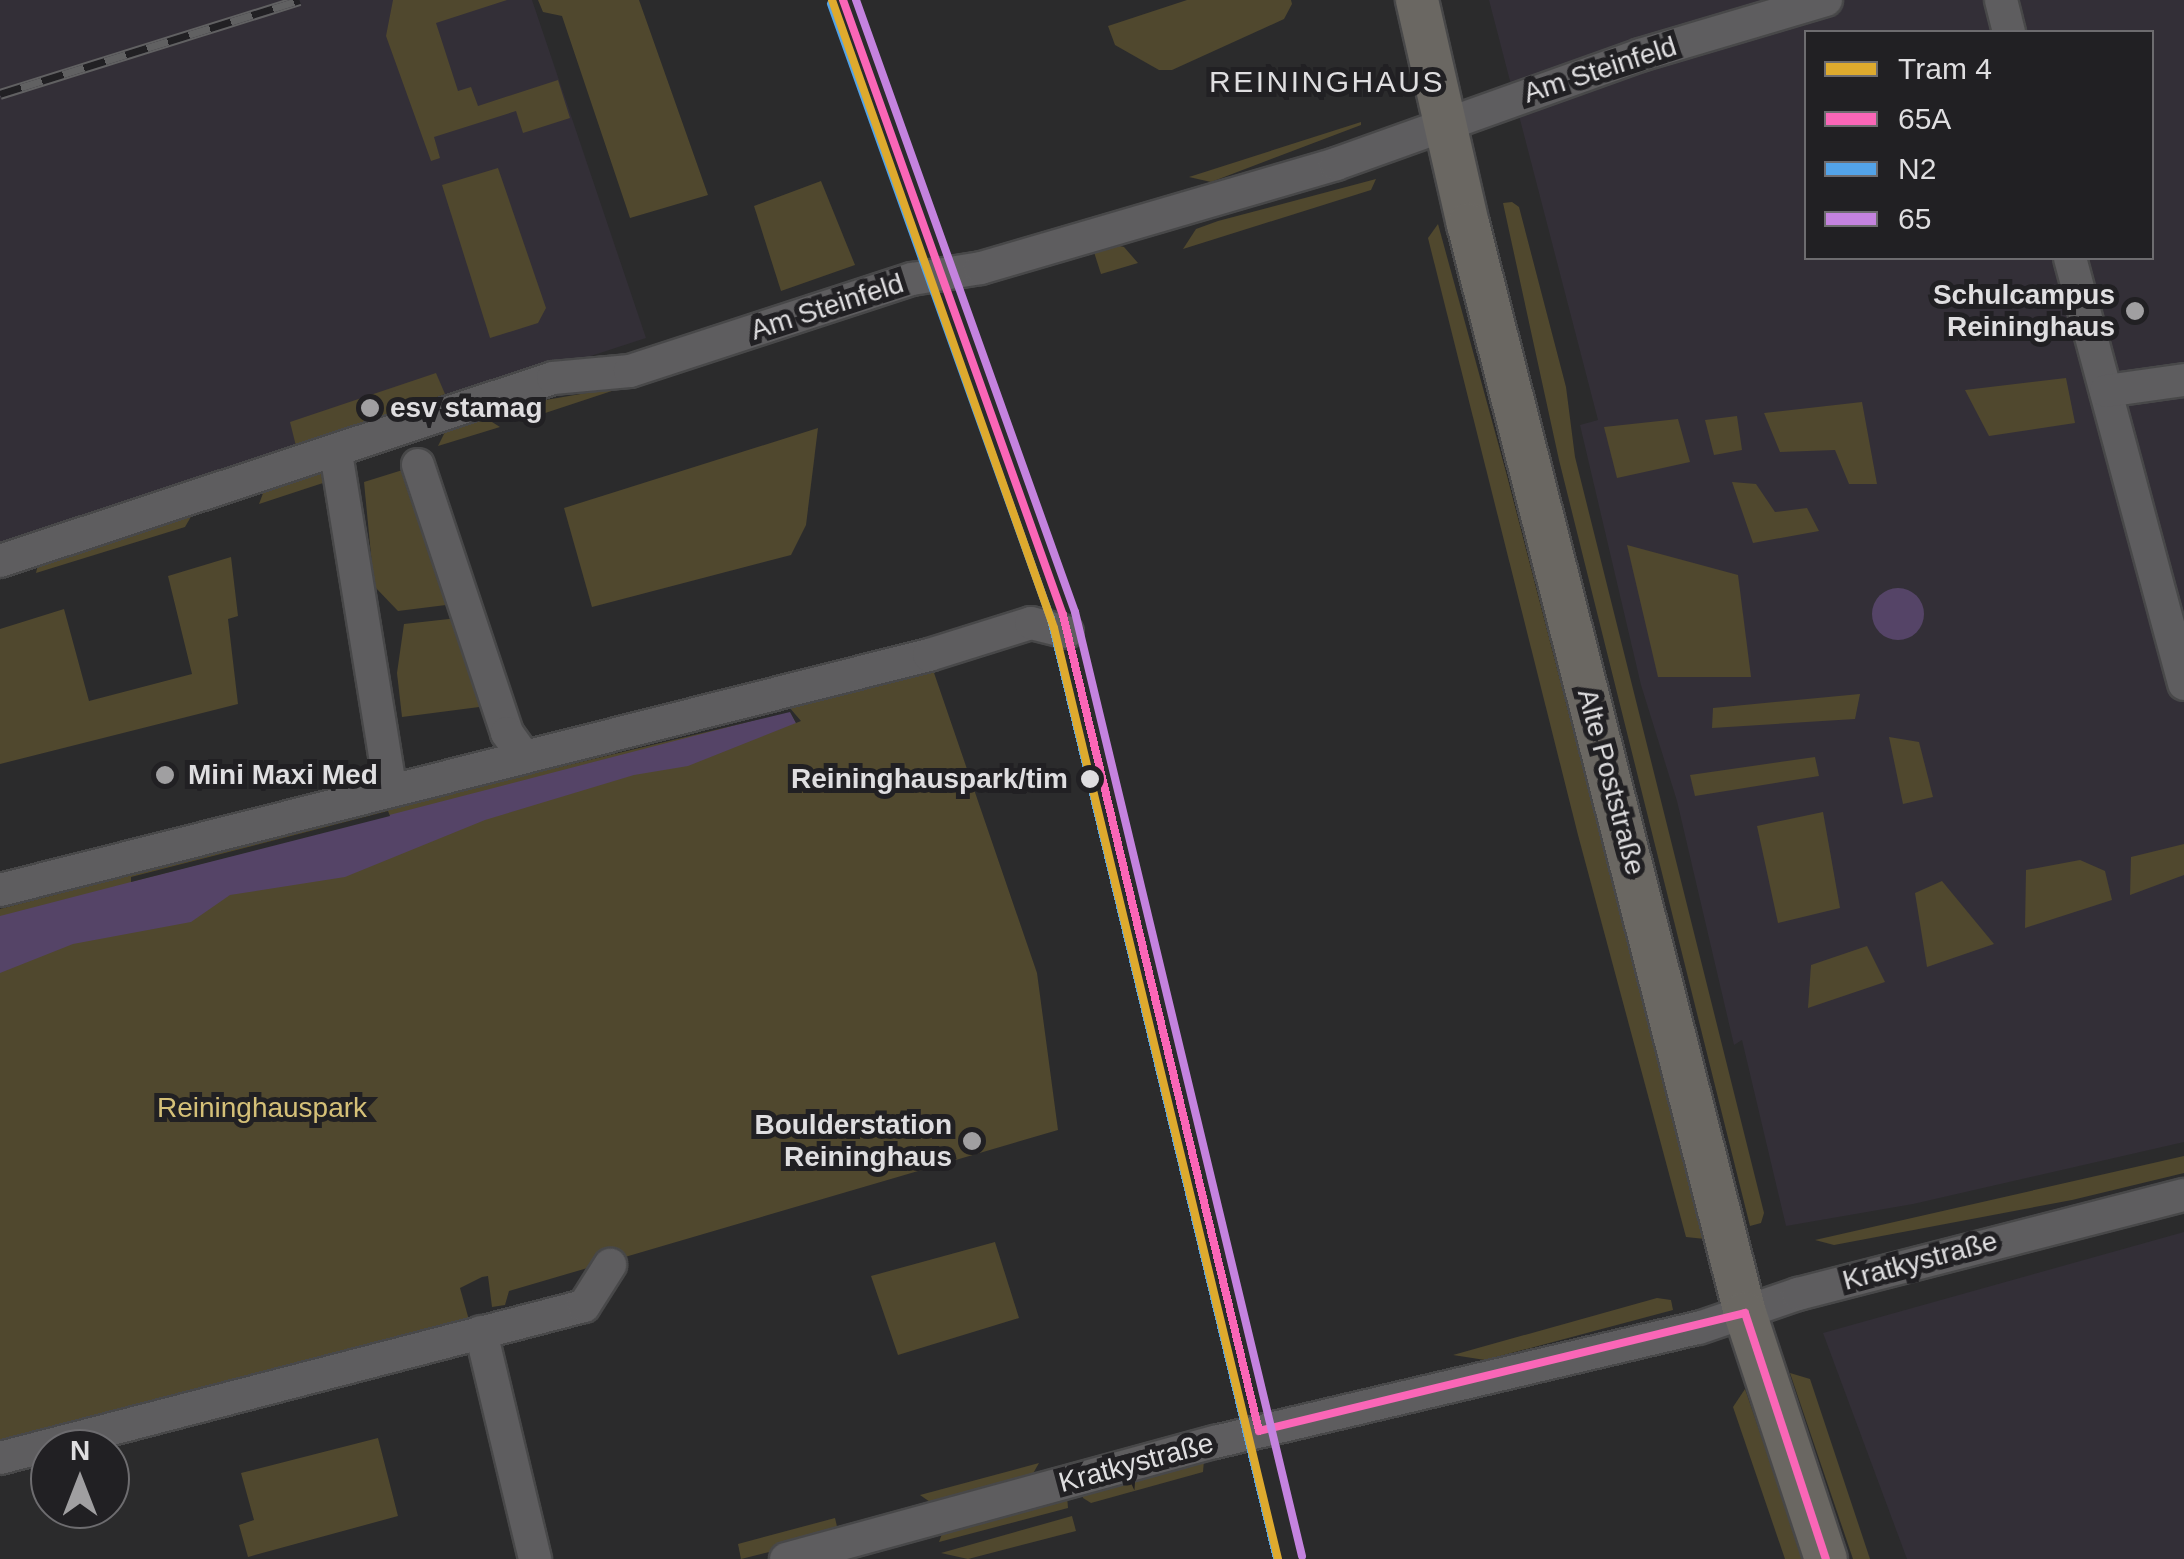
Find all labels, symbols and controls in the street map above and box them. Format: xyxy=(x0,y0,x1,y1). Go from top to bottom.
street label: Am Steinfeld xyxy=(1519,29,1681,111)
legend xyxy=(1804,30,2154,260)
text: Tram 4 xyxy=(1898,52,1992,85)
district label: REININGHAUS xyxy=(1209,64,1445,100)
text: 65A xyxy=(1898,102,1951,135)
text: N2 xyxy=(1898,152,1936,185)
text: 65 xyxy=(1898,202,1931,235)
street label: Am Steinfeld xyxy=(746,266,908,348)
place label: Schulcampus Reininghaus xyxy=(1933,278,2115,344)
marker: Schulcampus Reininghaus xyxy=(2124,300,2146,322)
place label: esv stamag xyxy=(390,391,543,425)
marker: esv stamag xyxy=(359,397,381,419)
street label: Alte Poststraße xyxy=(1570,685,1652,879)
place label: Mini Maxi Med xyxy=(188,758,378,792)
marker: Mini Maxi Med xyxy=(152,762,178,788)
place label: Reininghauspark/tim xyxy=(791,762,1068,796)
marker: Reininghauspark/tim xyxy=(1077,766,1103,792)
park label: Reininghauspark xyxy=(157,1091,367,1125)
place label: Boulderstation Reininghaus xyxy=(754,1108,952,1174)
marker: Boulderstation Reininghaus xyxy=(961,1130,983,1152)
street label: Kratkystraße xyxy=(1839,1224,2001,1298)
street label: Kratkystraße xyxy=(1055,1426,1217,1500)
north arrow xyxy=(30,1429,130,1529)
text: N xyxy=(70,1435,90,1466)

